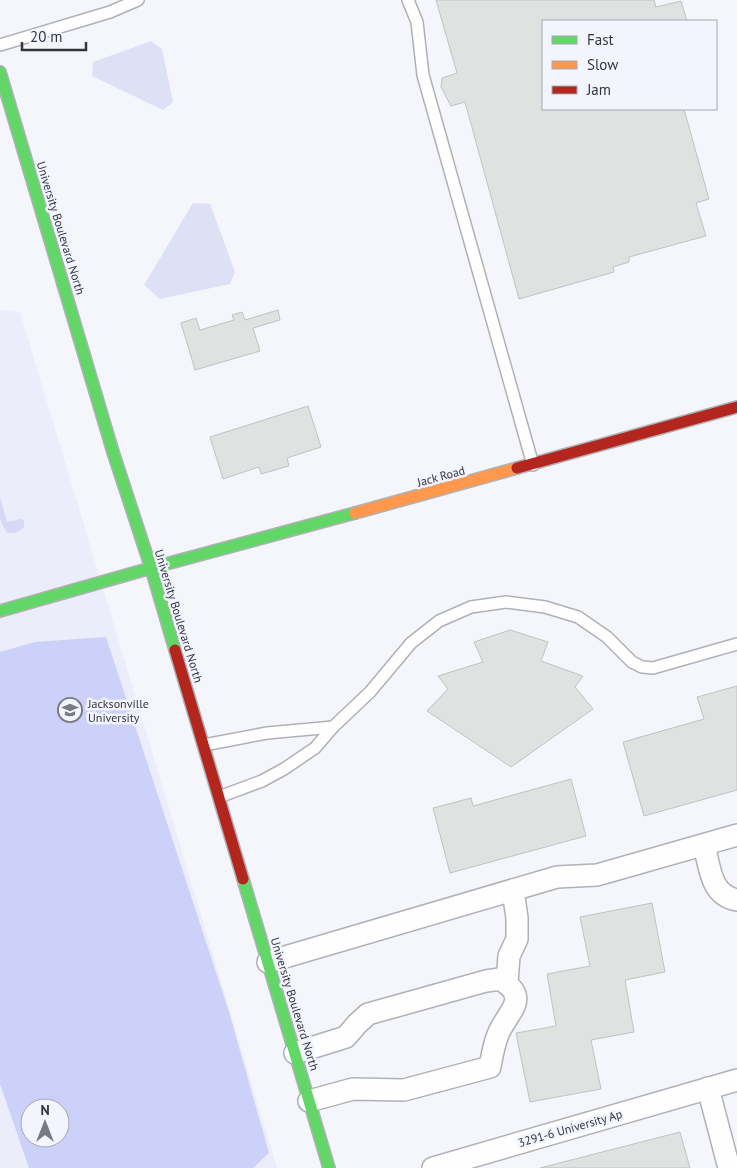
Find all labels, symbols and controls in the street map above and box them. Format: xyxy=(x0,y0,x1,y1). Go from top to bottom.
scale bar xyxy=(22,20,86,52)
legend xyxy=(542,20,717,110)
text: 20 m xyxy=(30,27,63,46)
text: Fast xyxy=(587,30,614,49)
text: Slow xyxy=(587,55,618,74)
text: Jam xyxy=(586,80,611,99)
street label: University Boulevard North xyxy=(34,160,88,296)
street label: Jack Road xyxy=(414,462,467,490)
street label: University Boulevard North xyxy=(152,548,206,684)
place label: Jacksonville University xyxy=(87,696,149,725)
school or university icon: Jacksonville University xyxy=(57,697,83,723)
street label: University Boulevard North xyxy=(268,936,322,1072)
north arrow xyxy=(20,1098,70,1148)
text: N xyxy=(40,1101,50,1119)
street label: 3291-6 University Ap xyxy=(516,1106,624,1150)

